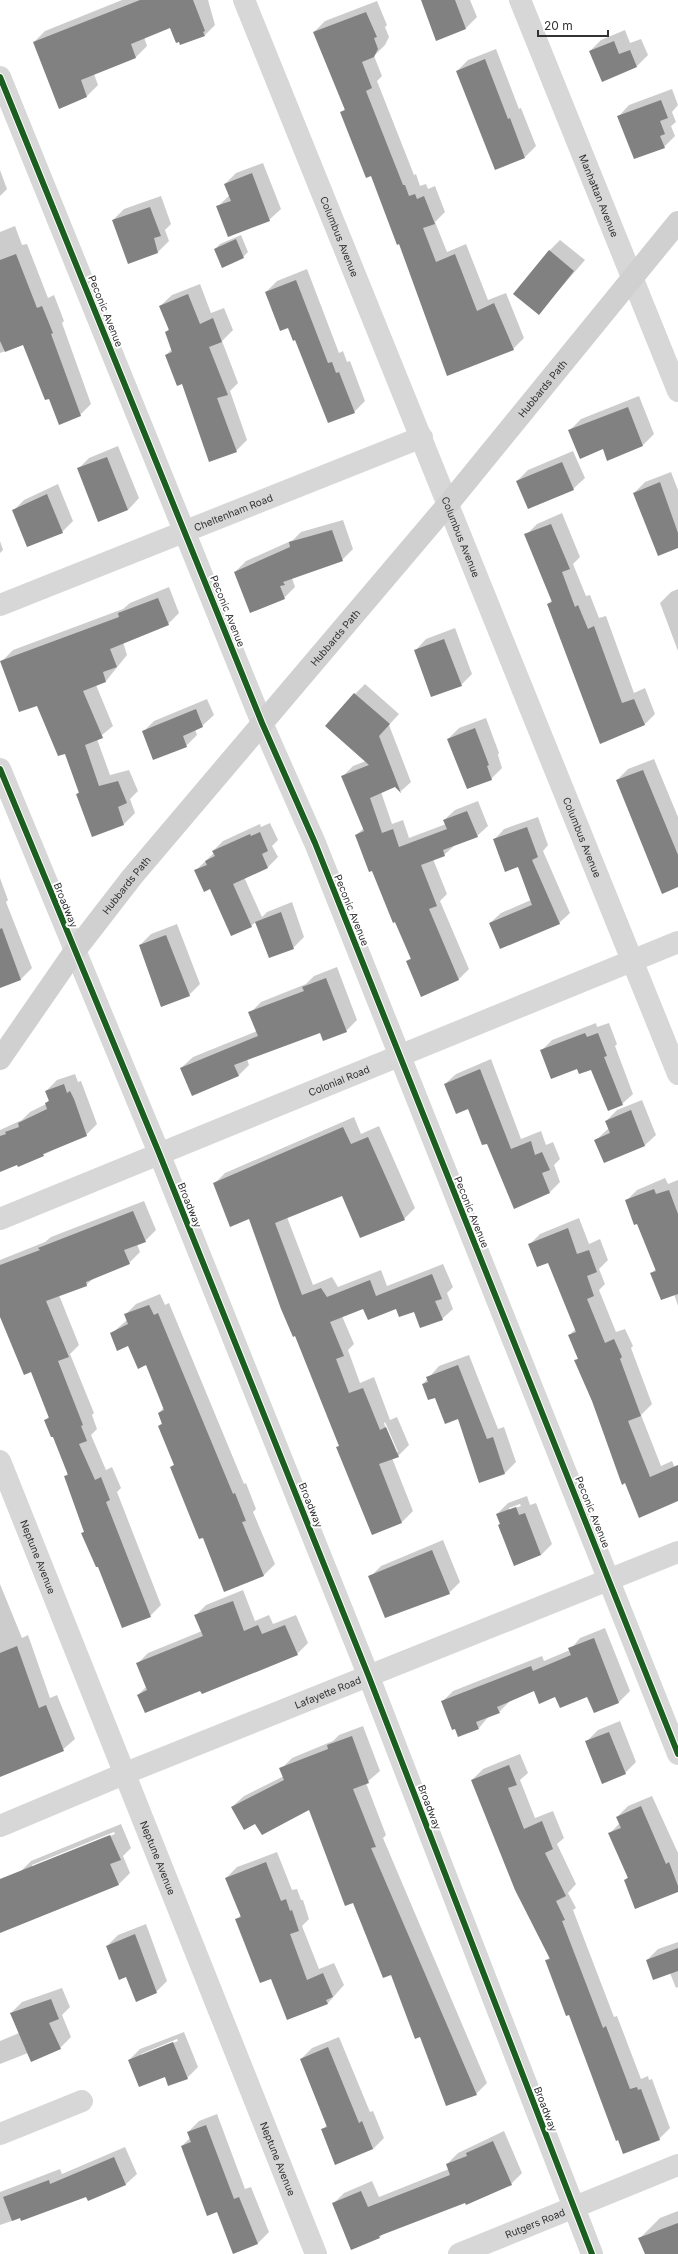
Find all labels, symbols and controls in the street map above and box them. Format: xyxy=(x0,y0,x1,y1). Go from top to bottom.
scale bar xyxy=(538,12,608,38)
text: 20 m xyxy=(544,18,573,33)
street label: Manhattan Avenue xyxy=(577,153,621,239)
street label: Columbus Avenue xyxy=(318,194,361,279)
street label: Peconic Avenue xyxy=(86,274,126,349)
street label: Hubbards Path xyxy=(515,357,569,419)
street label: Cheltenham Road xyxy=(192,491,274,533)
street label: Columbus Avenue xyxy=(439,495,483,579)
street label: Peconic Avenue xyxy=(208,574,248,649)
street label: Hubbards Path xyxy=(308,607,362,668)
street label: Columbus Avenue xyxy=(561,795,604,879)
street label: Hubbards Path xyxy=(100,854,153,916)
street label: Peconic Avenue xyxy=(332,873,372,948)
street label: Broadway xyxy=(52,881,81,930)
street label: Colonial Road xyxy=(306,1063,371,1098)
street label: Peconic Avenue xyxy=(452,1175,492,1250)
street label: Broadway xyxy=(176,1181,205,1230)
street label: Peconic Avenue xyxy=(573,1475,613,1550)
street label: Broadway xyxy=(297,1481,326,1530)
street label: Neptune Avenue xyxy=(18,1518,58,1596)
street label: Lafayette Road xyxy=(293,1674,363,1711)
street label: Broadway xyxy=(416,1783,444,1832)
street label: Neptune Avenue xyxy=(138,1819,178,1896)
street label: Broadway xyxy=(532,2085,560,2134)
street label: Neptune Avenue xyxy=(258,2120,298,2197)
street label: Rutgers Road xyxy=(503,2206,567,2241)

